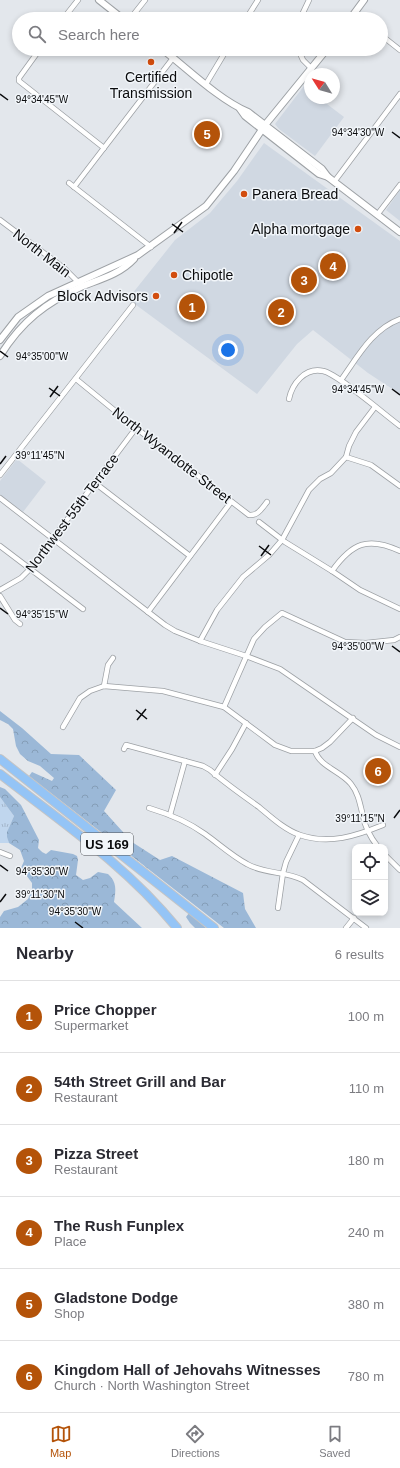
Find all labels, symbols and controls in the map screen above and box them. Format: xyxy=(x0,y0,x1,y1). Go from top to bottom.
search box xyxy=(12,12,388,56)
icon: search xyxy=(26,23,48,45)
text: Search here xyxy=(58,26,140,43)
marker: Certified Transmission xyxy=(146,57,156,67)
north arrow xyxy=(304,68,340,104)
place label: Certified Transmission xyxy=(110,69,192,101)
text: 94°34'45"W xyxy=(16,94,69,105)
pin: 5 xyxy=(194,119,220,149)
text: 94°34'30"W xyxy=(332,127,385,138)
place label: Panera Bread xyxy=(252,186,338,202)
marker: Panera Bread xyxy=(239,189,249,199)
place label: Alpha mortgage xyxy=(251,221,350,237)
marker: Alpha mortgage xyxy=(353,224,363,234)
street label: North Main xyxy=(10,226,74,280)
pin: 4 xyxy=(320,251,346,281)
pin: 3 xyxy=(291,265,317,295)
place label: Chipotle xyxy=(182,267,234,283)
marker: Chipotle xyxy=(169,270,179,280)
place label: Block Advisors xyxy=(57,288,148,304)
marker: Block Advisors xyxy=(151,291,161,301)
pin: 1 xyxy=(179,292,205,322)
pin: 2 xyxy=(268,297,294,327)
your location xyxy=(218,340,238,360)
text: 94°35'00"W xyxy=(16,351,69,362)
text: 94°34'45"W xyxy=(332,384,385,395)
street label: North Wyandotte Street xyxy=(109,404,235,506)
text: 39°11'45"N xyxy=(15,450,65,461)
street label: Northwest 55th Terrace xyxy=(22,450,122,576)
text: 94°35'15"W xyxy=(16,609,69,620)
text: 94°35'00"W xyxy=(332,641,385,652)
pin: 6 xyxy=(365,756,391,786)
text: 39°11'15"N xyxy=(335,813,385,824)
road number: US 169 xyxy=(81,833,133,855)
map controls xyxy=(352,844,388,916)
button: locate xyxy=(352,844,388,880)
text: 94°35'30"W xyxy=(16,866,69,877)
button: layers xyxy=(352,880,388,916)
text: 39°11'30"N xyxy=(15,889,65,900)
text: 94°35'30"W xyxy=(49,906,102,917)
text: Nearby xyxy=(16,944,74,963)
text: 6 results xyxy=(335,947,384,962)
text: Price Chopper xyxy=(54,1001,157,1018)
text: 1 xyxy=(25,1009,33,1024)
text: 100 m xyxy=(348,1009,384,1024)
text: Supermarket xyxy=(54,1018,128,1033)
text: 54th Street Grill and Bar xyxy=(54,1073,226,1090)
text: 2 xyxy=(25,1081,33,1096)
text: 110 m xyxy=(349,1081,384,1096)
text: Restaurant xyxy=(54,1090,118,1105)
text: Pizza Street xyxy=(54,1145,138,1162)
text: 3 xyxy=(25,1153,33,1168)
text: 180 m xyxy=(348,1153,384,1168)
text: Restaurant xyxy=(54,1162,118,1177)
text: The Rush Funplex xyxy=(54,1217,184,1234)
text: 4 xyxy=(25,1225,33,1240)
text: 240 m xyxy=(348,1225,384,1240)
text: Place xyxy=(54,1234,87,1249)
text: Gladstone Dodge xyxy=(54,1289,178,1306)
text: 5 xyxy=(25,1297,33,1312)
text: 380 m xyxy=(348,1297,384,1312)
text: Shop xyxy=(54,1306,84,1321)
text: Kingdom Hall of Jehovahs Witnesses xyxy=(54,1361,321,1378)
text: 6 xyxy=(25,1369,33,1384)
text: 780 m xyxy=(348,1369,384,1384)
text: Church · North Washington Street xyxy=(54,1378,249,1393)
tab: Map xyxy=(50,1423,72,1459)
tab: Directions xyxy=(171,1423,220,1459)
tab: Saved xyxy=(319,1423,350,1459)

